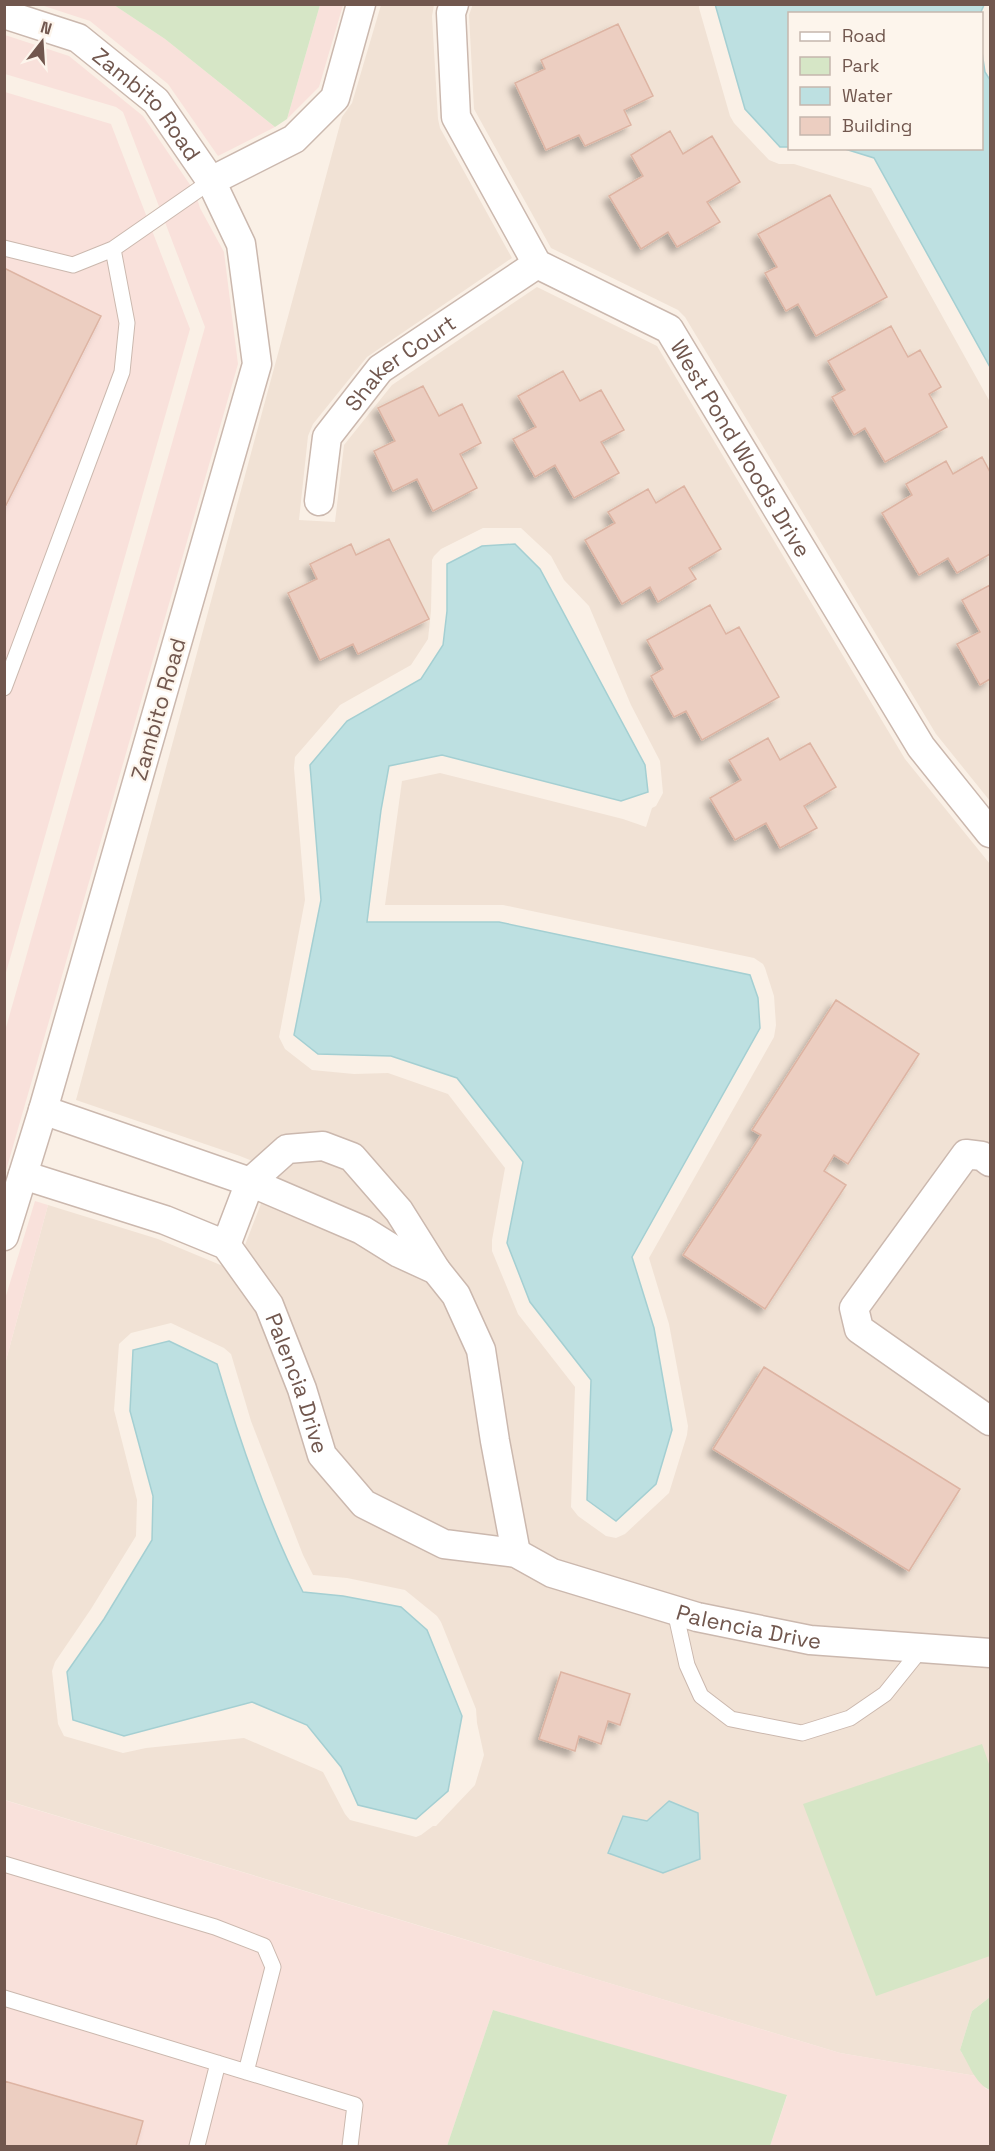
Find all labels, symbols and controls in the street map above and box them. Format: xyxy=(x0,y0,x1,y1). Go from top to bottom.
north arrow xyxy=(12,12,72,72)
legend xyxy=(788,12,983,150)
text: N xyxy=(38,17,54,40)
text: Road xyxy=(842,24,886,47)
street label: Zambito Road xyxy=(87,41,207,166)
text: Park xyxy=(842,54,880,77)
text: Water xyxy=(842,84,893,107)
text: Building xyxy=(842,114,912,137)
street label: Shaker Court xyxy=(339,308,461,417)
street label: West Pond Woods Drive xyxy=(665,335,817,562)
street label: Zambito Road xyxy=(124,635,192,783)
street label: Palencia Drive xyxy=(260,1309,335,1457)
street label: Palencia Drive xyxy=(673,1598,822,1655)

